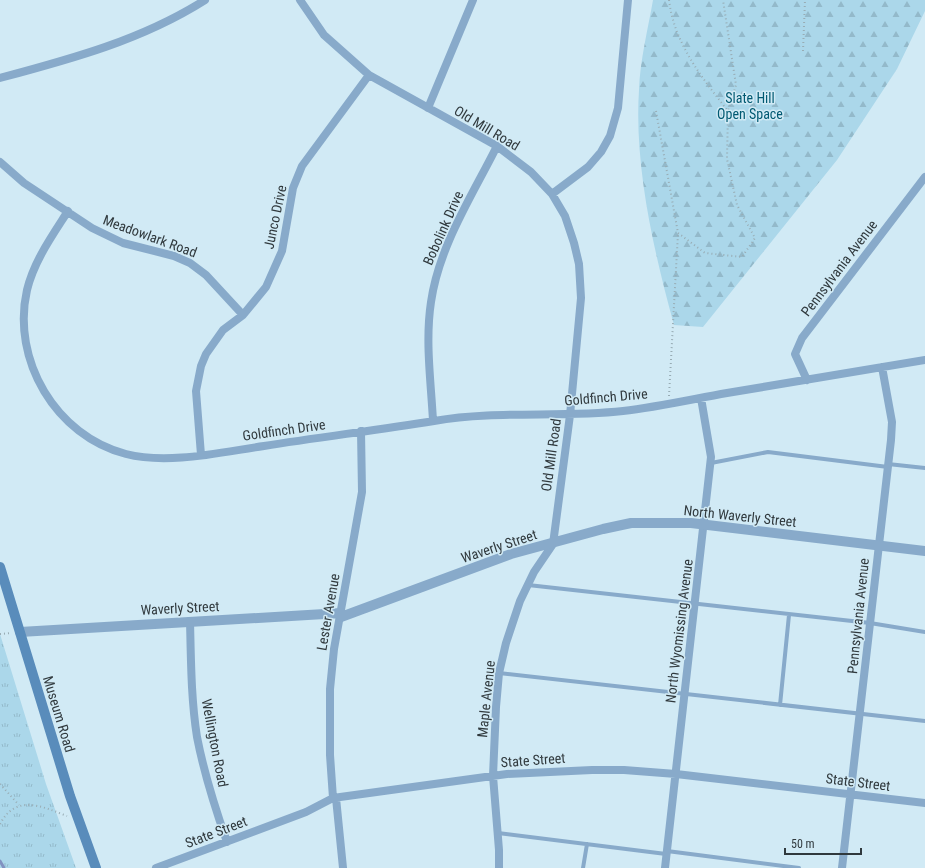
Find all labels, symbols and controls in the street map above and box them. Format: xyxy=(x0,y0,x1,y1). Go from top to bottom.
park label: Slate Hill Open Space xyxy=(717,90,783,122)
street label: Old Mill Road xyxy=(451,102,523,154)
street label: Junco Drive xyxy=(260,183,290,250)
street label: Bobolink Drive xyxy=(420,188,467,267)
street label: Meadowlark Road xyxy=(101,212,199,260)
street label: Pennsylvania Avenue xyxy=(798,217,881,319)
street label: Goldfinch Drive xyxy=(564,385,649,409)
street label: Goldfinch Drive xyxy=(242,416,327,444)
street label: Old Mill Road xyxy=(538,418,564,492)
street label: North Waverly Street xyxy=(683,502,797,530)
street label: Waverly Street xyxy=(459,526,539,566)
street label: Pennsylvania Avenue xyxy=(844,557,872,675)
street label: North Wyomissing Avenue xyxy=(662,558,696,704)
street label: Lester Avenue xyxy=(313,572,343,652)
street label: Waverly Street xyxy=(140,598,220,618)
street label: Maple Avenue xyxy=(474,659,498,738)
street label: Museum Road xyxy=(40,674,78,754)
street label: Wellington Road xyxy=(199,698,231,788)
street label: State Street xyxy=(500,750,566,770)
street label: State Street xyxy=(825,770,891,794)
street label: State Street xyxy=(183,813,249,851)
scale bar xyxy=(785,830,861,856)
text: 50 m xyxy=(791,837,815,851)

